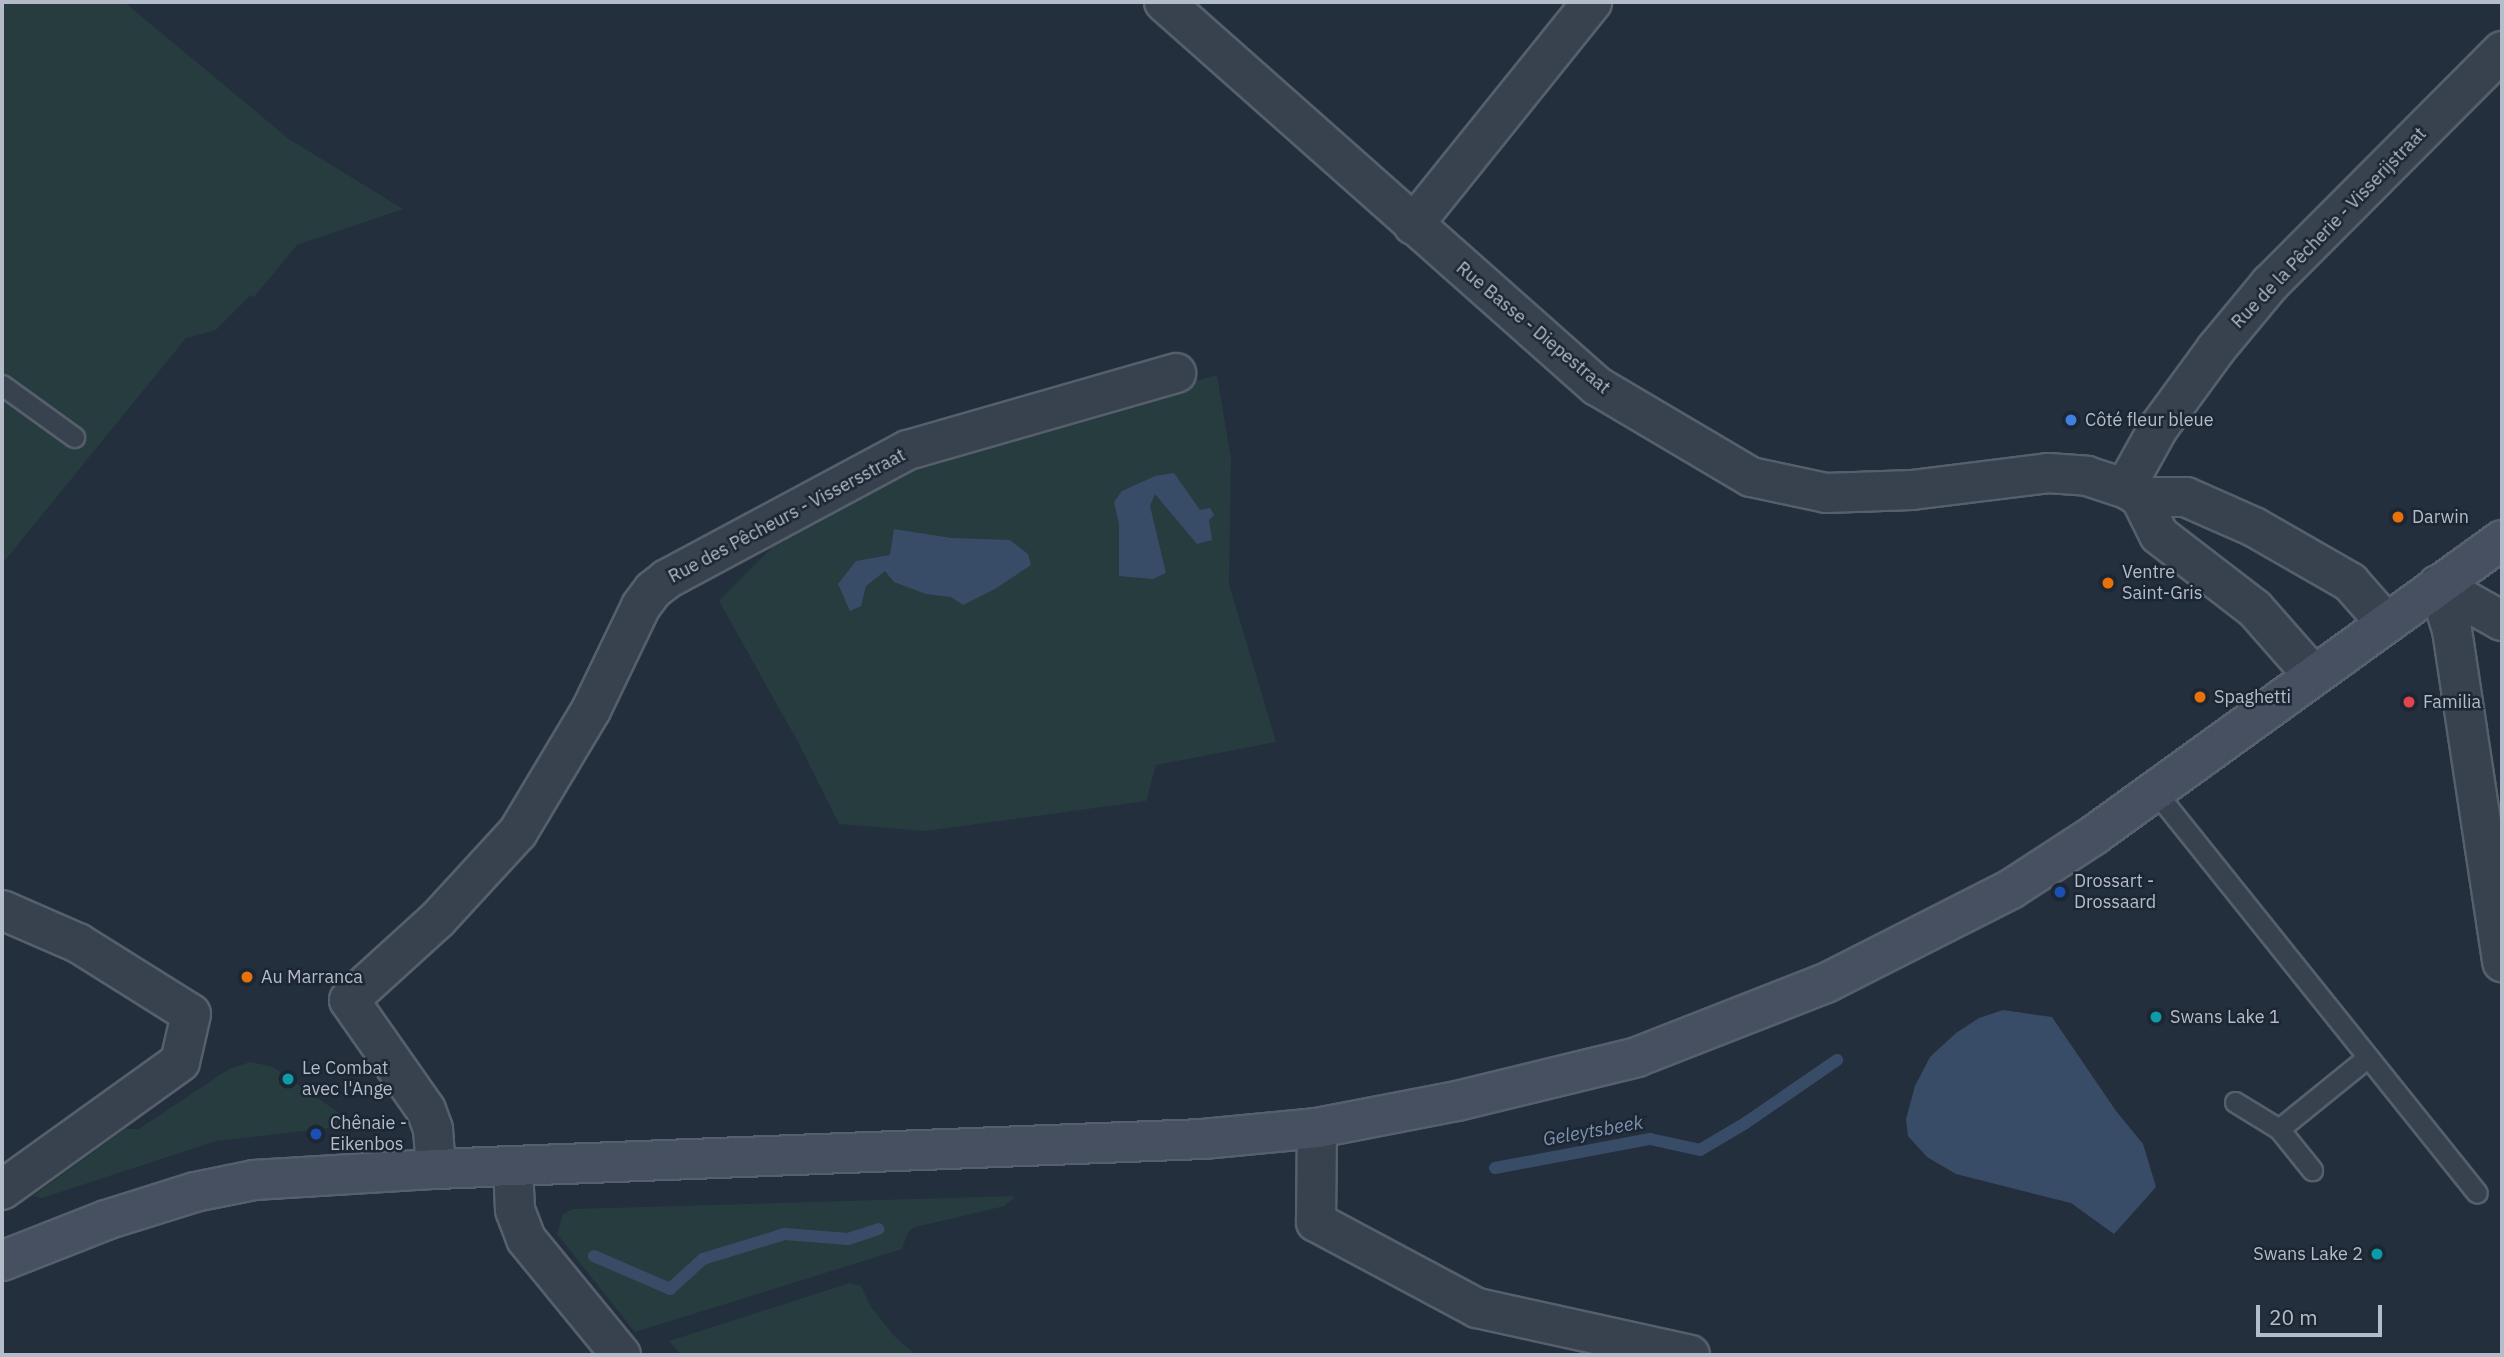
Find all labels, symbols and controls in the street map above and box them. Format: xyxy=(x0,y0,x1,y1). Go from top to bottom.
street label: Rue de la Pêcherie - Visserijstraat xyxy=(2227,123,2431,333)
street label: Rue Basse - Diepestraat xyxy=(1452,257,1614,399)
place label: Côté fleur bleue xyxy=(2085,409,2214,431)
marker: Côté fleur bleue xyxy=(2063,412,2079,428)
street label: Rue des Pêcheurs - Vissersstraat xyxy=(665,444,909,588)
place label: Darwin xyxy=(2412,506,2469,528)
marker: Darwin xyxy=(2390,509,2406,525)
place label: Ventre Saint-Gris xyxy=(2122,562,2203,604)
marker: Ventre Saint-Gris xyxy=(2100,575,2116,591)
place label: Spaghetti xyxy=(2214,686,2291,708)
marker: Spaghetti xyxy=(2192,689,2208,705)
place label: Familia xyxy=(2423,691,2481,713)
marker: Familia xyxy=(2401,694,2417,710)
place label: Drossart - Drossaard xyxy=(2074,871,2156,914)
marker: Drossart - Drossaard xyxy=(2052,884,2068,900)
place label: Au Marranca xyxy=(261,966,363,988)
marker: Au Marranca xyxy=(239,969,255,985)
place label: Swans Lake 1 xyxy=(2170,1006,2280,1028)
marker: Swans Lake 1 xyxy=(2148,1009,2164,1025)
place label: Le Combat avec l'Ange xyxy=(302,1058,393,1100)
marker: Le Combat avec l'Ange xyxy=(280,1071,296,1087)
water label: Geleytsbeek xyxy=(1541,1111,1645,1151)
place label: Chênaie - Eikenbos xyxy=(330,1113,407,1156)
marker: Chênaie - Eikenbos xyxy=(308,1126,324,1142)
place label: Swans Lake 2 xyxy=(2253,1243,2363,1265)
marker: Swans Lake 2 xyxy=(2369,1246,2385,1262)
scale bar xyxy=(2259,1290,2385,1334)
text: 20 m xyxy=(2269,1303,2318,1331)

